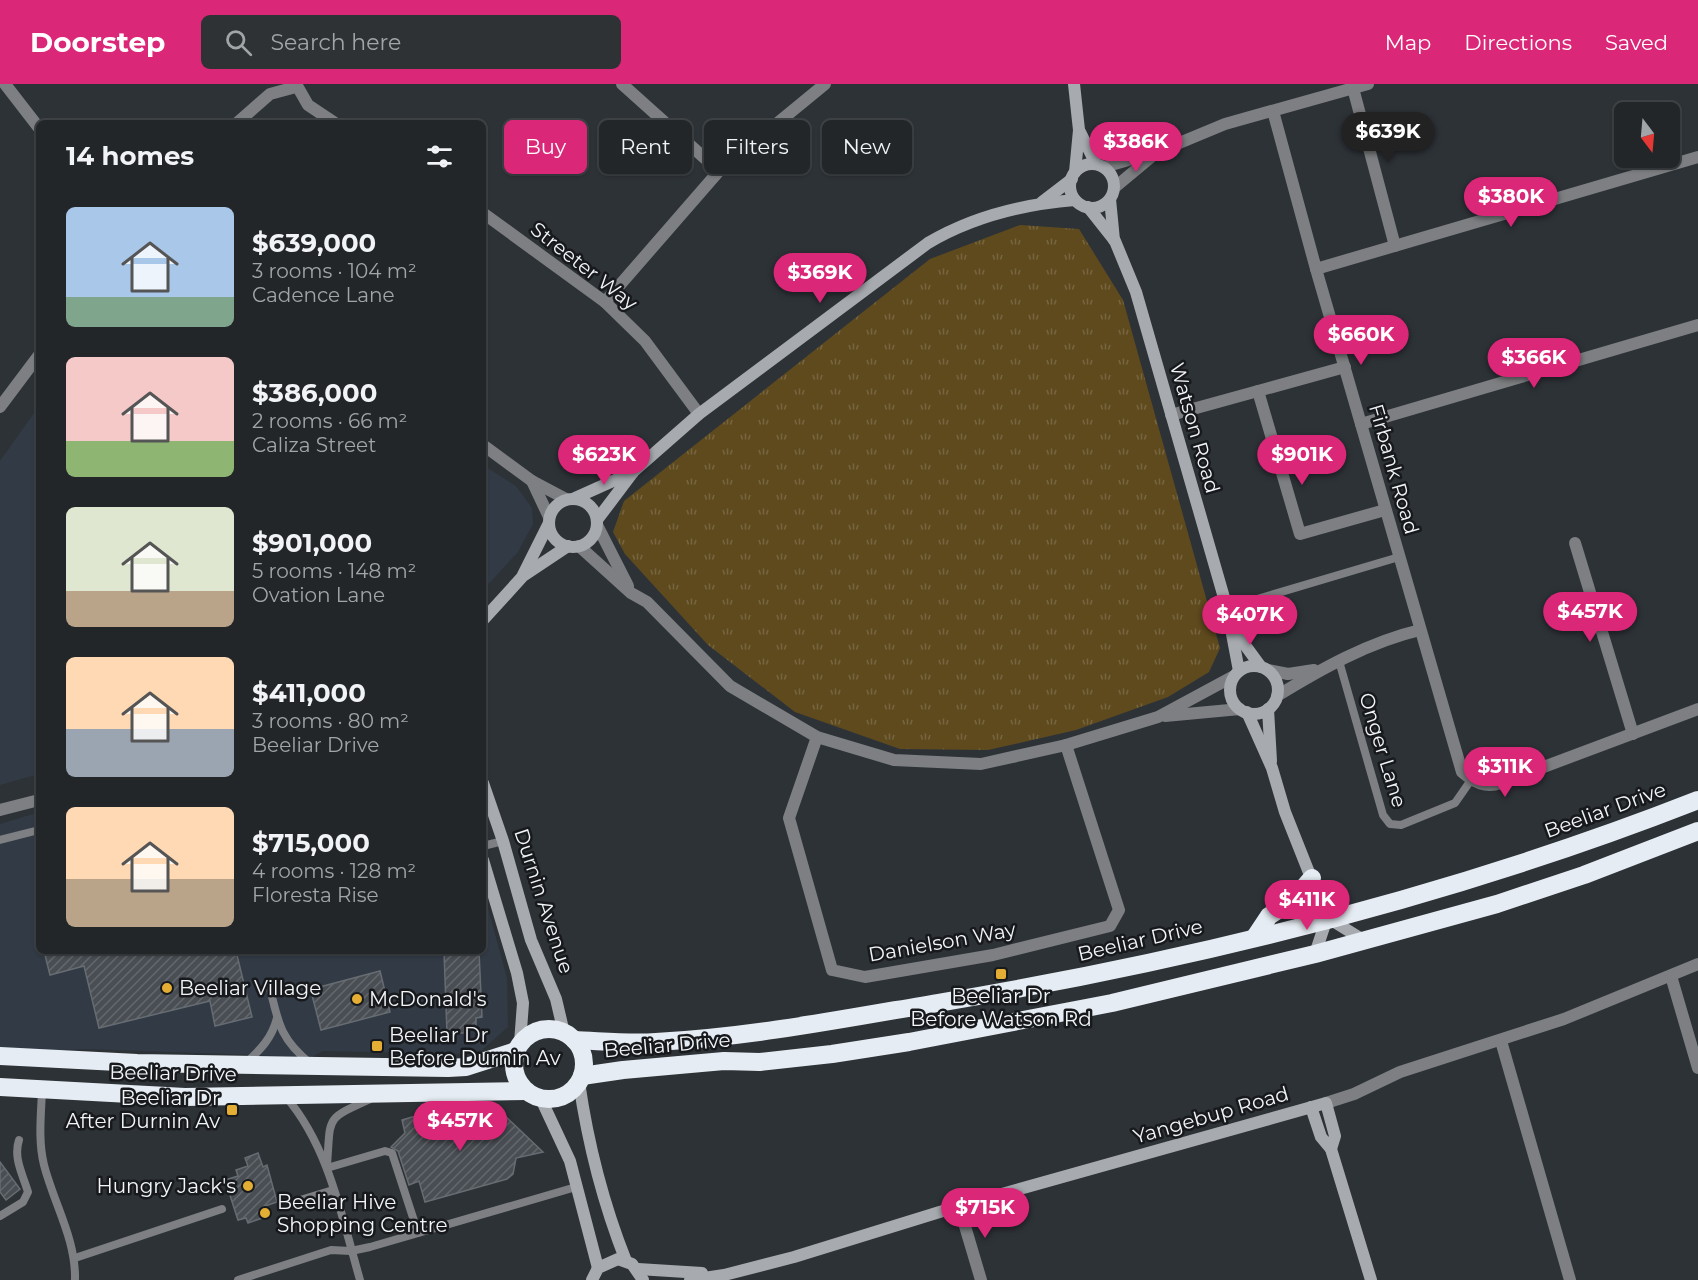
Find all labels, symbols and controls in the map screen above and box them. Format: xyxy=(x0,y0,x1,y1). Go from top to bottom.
search box xyxy=(201,15,621,69)
text: Doorstep xyxy=(30,25,165,59)
icon: search xyxy=(222,26,255,59)
text: Search here xyxy=(270,29,401,56)
text: Map xyxy=(1385,30,1431,55)
text: Directions xyxy=(1464,30,1572,55)
text: Saved xyxy=(1605,30,1668,55)
north arrow xyxy=(1614,102,1680,168)
map controls xyxy=(1614,102,1680,168)
pin: $639K xyxy=(1346,112,1430,163)
text: $639K xyxy=(1356,119,1420,143)
chip: Buy xyxy=(504,120,587,174)
chip: Rent xyxy=(599,120,692,174)
chip: Filters xyxy=(704,120,810,174)
chip: New xyxy=(822,120,912,174)
pin: $386K xyxy=(1094,122,1178,173)
text: $386K xyxy=(1103,129,1169,153)
text: 14 homes xyxy=(66,140,194,172)
icon: filters xyxy=(423,140,456,173)
pin: $380K xyxy=(1469,177,1553,228)
text: $380K xyxy=(1478,184,1544,208)
street label: Streeter Way xyxy=(526,217,642,315)
text: $639,000 xyxy=(252,227,376,259)
icon: home xyxy=(114,231,186,303)
pin: $369K xyxy=(778,253,862,304)
text: 3 rooms · 104 m² xyxy=(252,259,417,283)
text: $369K xyxy=(788,260,852,284)
text: Cadence Lane xyxy=(252,283,395,307)
pin: $660K xyxy=(1319,315,1403,366)
text: $660K xyxy=(1328,322,1394,346)
pin: $366K xyxy=(1492,338,1576,389)
text: $366K xyxy=(1502,345,1566,369)
street label: Watson Road xyxy=(1165,360,1225,496)
text: $386,000 xyxy=(252,377,377,409)
icon: home xyxy=(114,381,186,453)
street label: Firbank Road xyxy=(1364,401,1424,537)
text: 2 rooms · 66 m² xyxy=(252,409,407,433)
text: Caliza Street xyxy=(252,433,376,457)
pin: $623K xyxy=(562,435,646,486)
pin: $901K xyxy=(1260,435,1344,486)
text: $623K xyxy=(572,442,636,466)
text: $901K xyxy=(1271,442,1333,466)
text: $901,000 xyxy=(252,527,372,559)
icon: home xyxy=(114,531,186,603)
text: 5 rooms · 148 m² xyxy=(252,559,416,583)
text: Ovation Lane xyxy=(252,583,385,607)
pin: $457K xyxy=(1548,592,1632,643)
pin: $407K xyxy=(1208,595,1292,646)
text: $457K xyxy=(1557,599,1623,623)
text: $407K xyxy=(1216,602,1284,626)
text: $411,000 xyxy=(252,677,366,709)
icon: home xyxy=(114,681,186,753)
street label: Onger Lane xyxy=(1354,690,1412,810)
text: 3 rooms · 80 m² xyxy=(252,709,409,733)
text: Beeliar Drive xyxy=(252,733,379,757)
pin: $311K xyxy=(1463,747,1547,798)
text: $311K xyxy=(1477,754,1533,778)
street label: Beeliar Drive xyxy=(1541,777,1669,843)
street label: Durnin Avenue xyxy=(509,826,579,976)
text: $715,000 xyxy=(252,827,370,859)
icon: home xyxy=(114,831,186,903)
text: 4 rooms · 128 m² xyxy=(252,859,416,883)
pin: $411K xyxy=(1265,880,1349,931)
text: Floresta Rise xyxy=(252,883,379,907)
text: $411K xyxy=(1279,887,1335,911)
street label: Beeliar Drive xyxy=(1075,914,1205,966)
street label: Danielson Way xyxy=(866,917,1018,967)
marker: Beeliar Dr Before Watson Rd xyxy=(994,967,1008,981)
place label: Beeliar Village xyxy=(179,976,321,1000)
marker: Beeliar Village xyxy=(160,981,174,995)
place label: Beeliar Dr Before Watson Rd xyxy=(910,984,1092,1031)
place label: McDonald's xyxy=(369,987,487,1011)
marker: McDonald's xyxy=(350,992,364,1006)
place label: Beeliar Dr Before Durnin Av xyxy=(389,1023,561,1070)
street label: Beeliar Drive xyxy=(602,1027,732,1063)
marker: Beeliar Dr Before Durnin Av xyxy=(370,1039,384,1053)
street label: Beeliar Drive xyxy=(109,1060,237,1086)
street label: Yangebup Road xyxy=(1131,1081,1291,1149)
place label: Beeliar Dr After Durnin Av xyxy=(66,1086,220,1133)
pin: $457K xyxy=(418,1101,502,1152)
marker: Beeliar Dr After Durnin Av xyxy=(225,1103,239,1117)
text: $457K xyxy=(427,1108,493,1132)
place label: Hungry Jack's xyxy=(96,1174,236,1198)
marker: Hungry Jack's xyxy=(241,1179,255,1193)
pin: $715K xyxy=(943,1188,1027,1239)
place label: Beeliar Hive Shopping Centre xyxy=(277,1190,448,1237)
text: $715K xyxy=(955,1195,1015,1219)
marker: Beeliar Hive Shopping Centre xyxy=(258,1206,272,1220)

